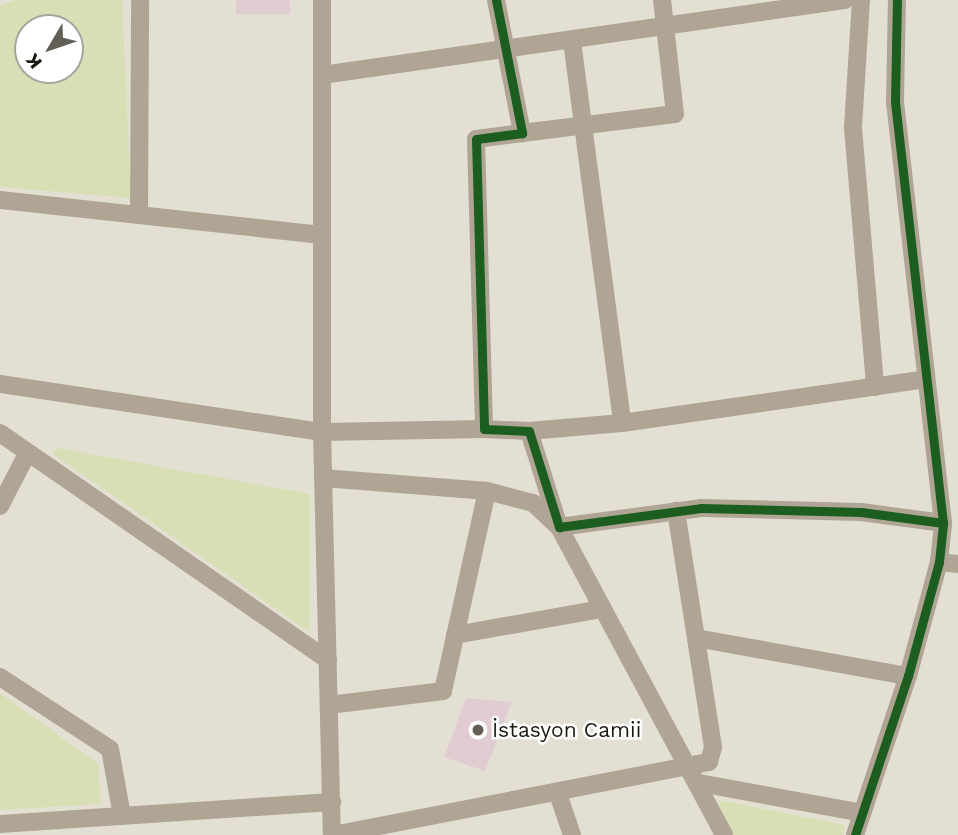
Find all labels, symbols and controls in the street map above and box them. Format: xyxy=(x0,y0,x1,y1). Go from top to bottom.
north arrow xyxy=(14,14,84,84)
text: K xyxy=(21,49,47,74)
place label: İstasyon Camii xyxy=(492,717,641,743)
marker: İstasyon Camii xyxy=(470,722,486,738)

